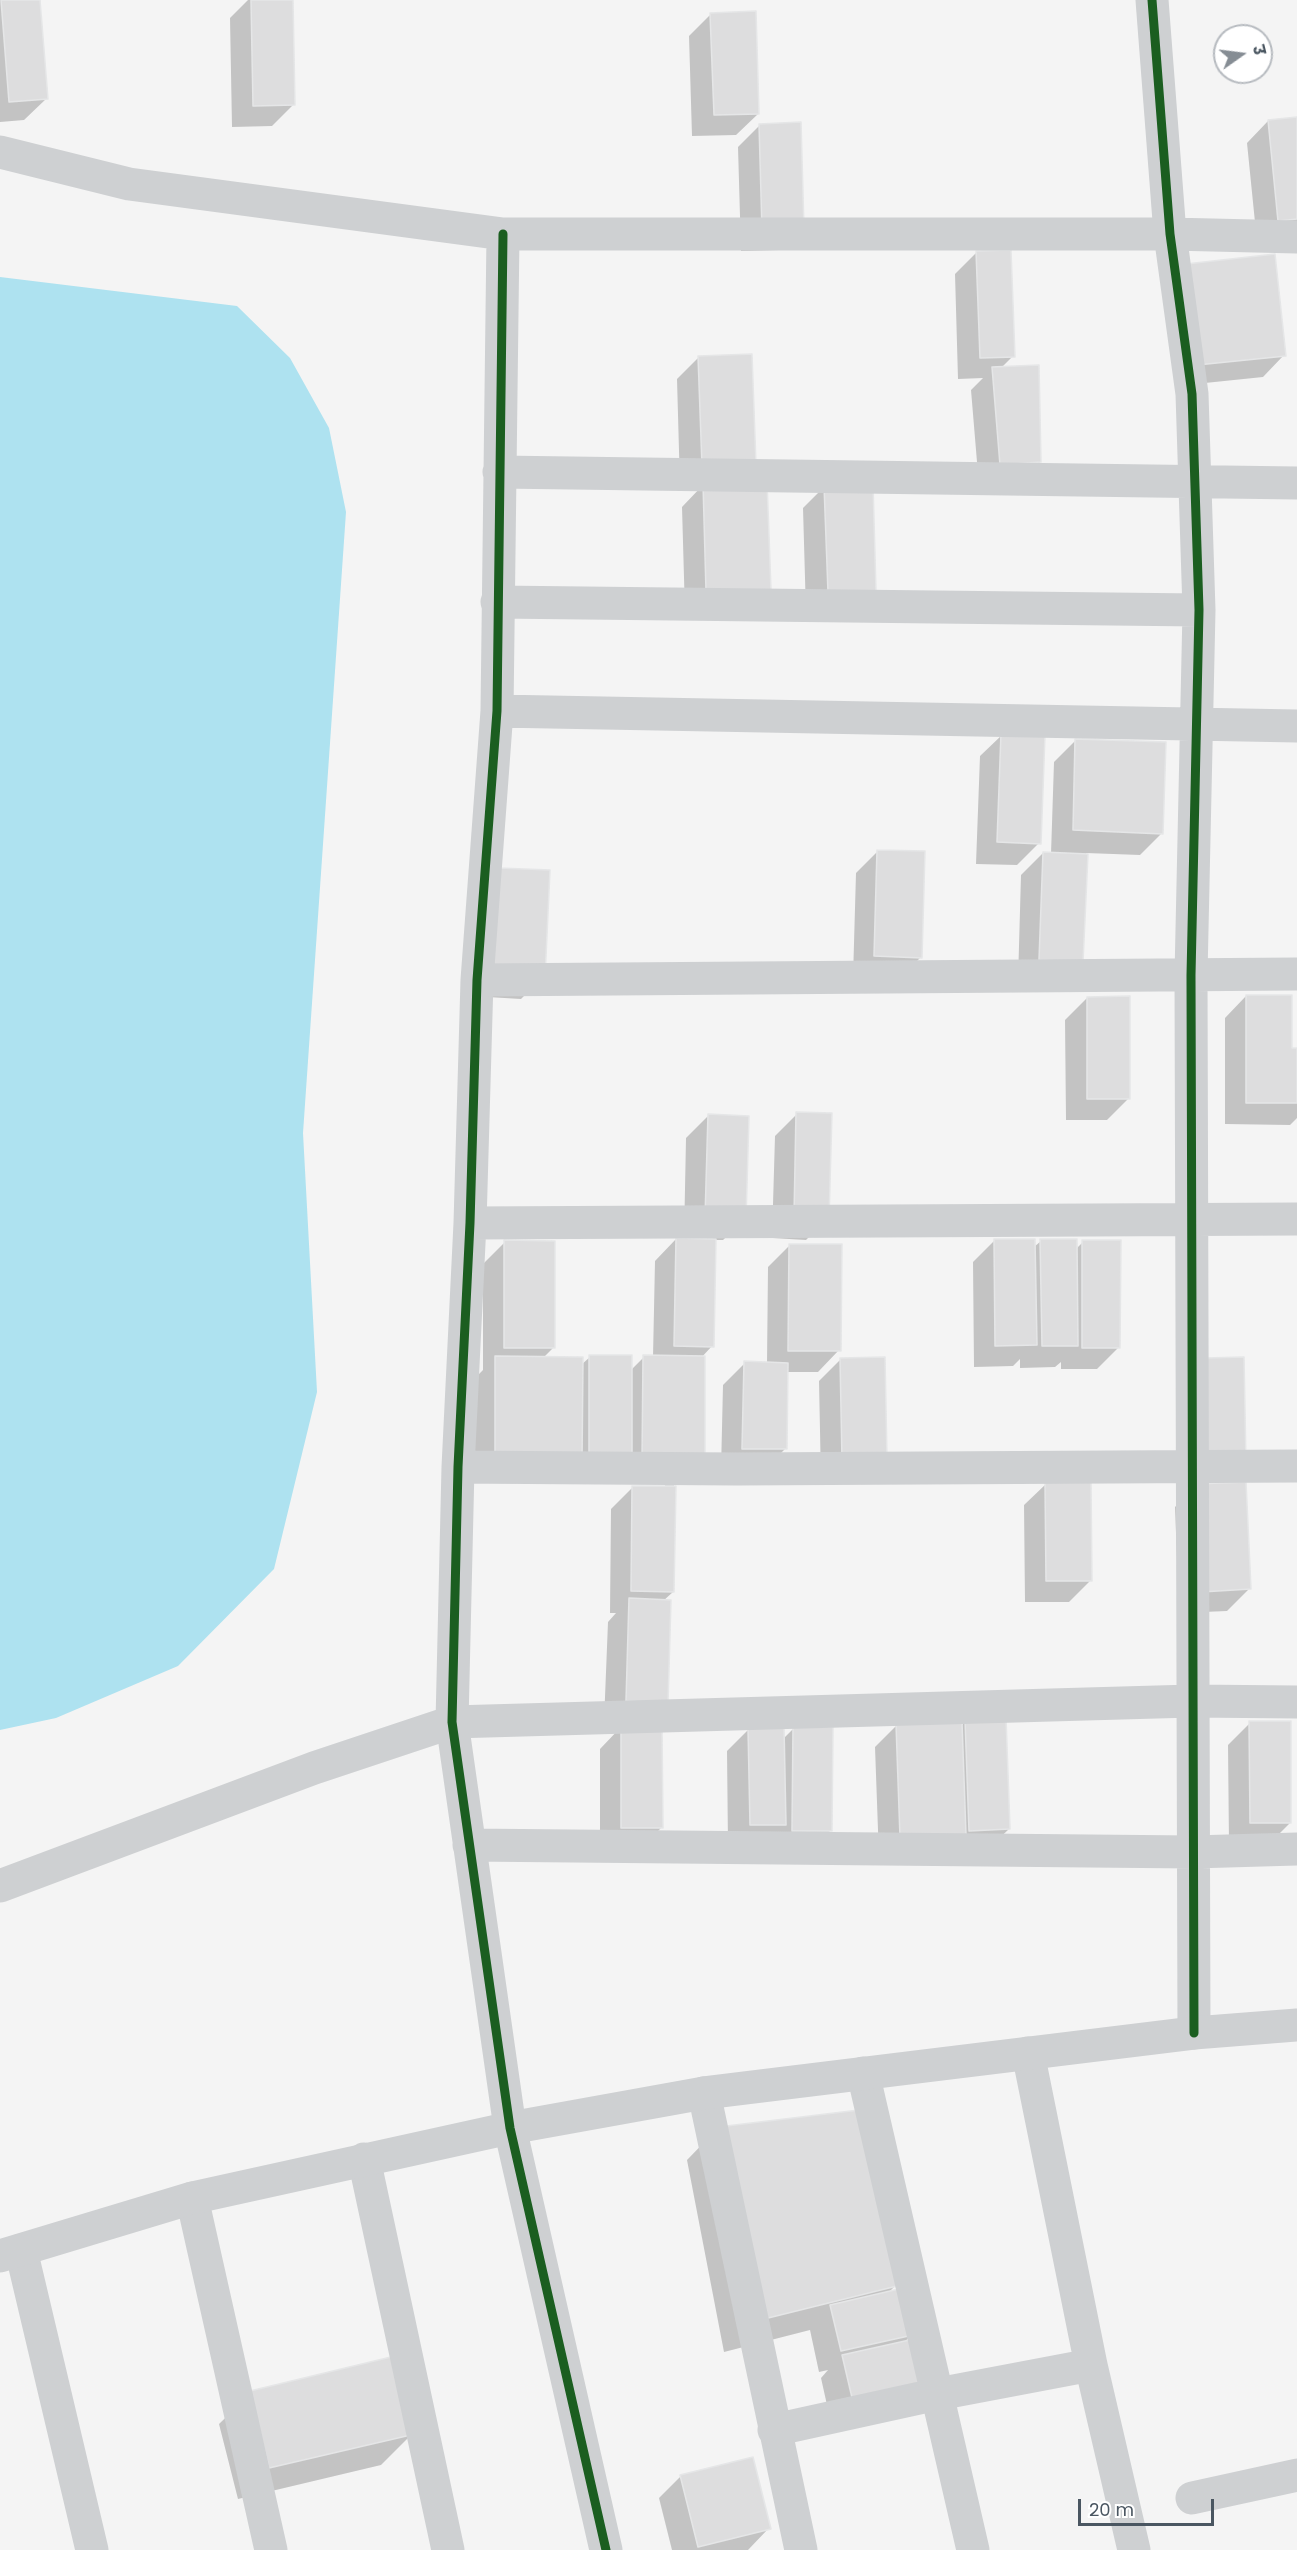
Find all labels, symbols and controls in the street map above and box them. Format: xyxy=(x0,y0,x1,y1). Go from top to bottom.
north arrow xyxy=(1213,24,1273,84)
text: उ xyxy=(1247,43,1271,57)
scale bar xyxy=(1081,2487,1218,2525)
text: 20 m xyxy=(1089,2497,1134,2522)

